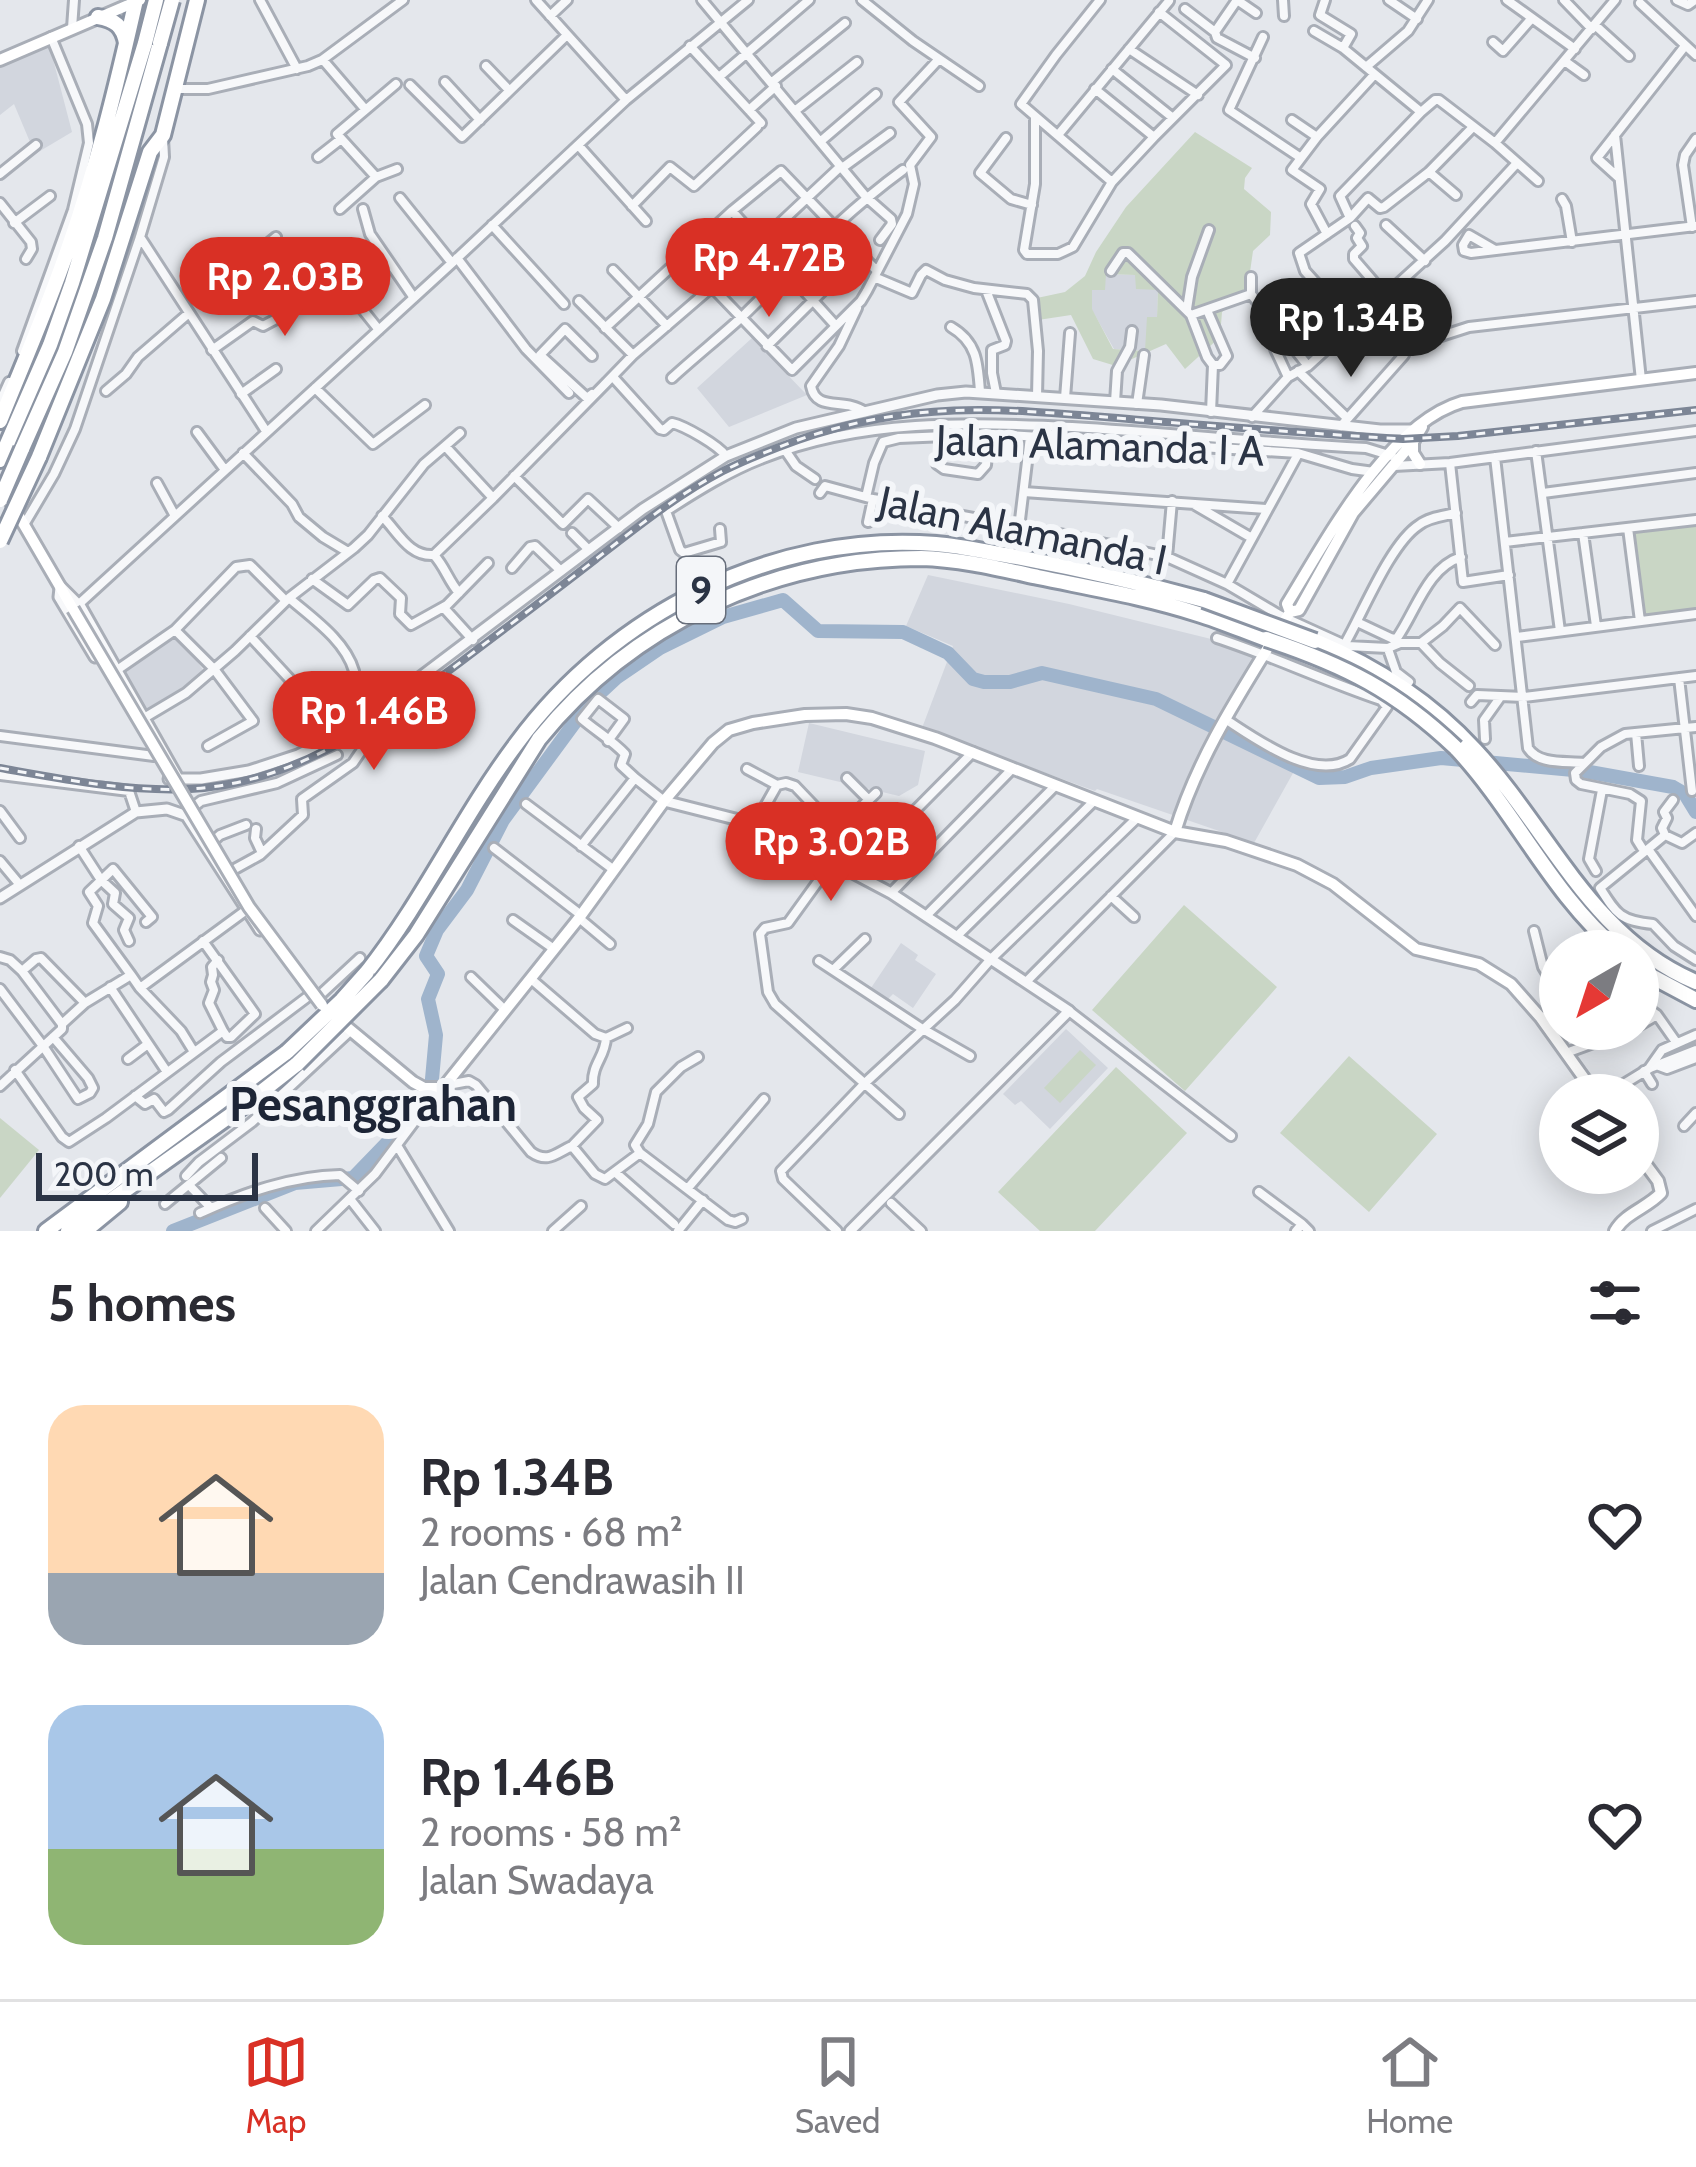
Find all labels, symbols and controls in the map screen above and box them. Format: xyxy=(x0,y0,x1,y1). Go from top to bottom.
pin: Rp 4.72B xyxy=(645,218,893,320)
text: Rp 4.72B xyxy=(693,233,846,281)
pin: Rp 2.03B xyxy=(161,237,409,339)
text: Rp 2.03B xyxy=(206,252,364,300)
pin: Rp 1.34B xyxy=(1227,278,1475,380)
text: Rp 1.34B xyxy=(1277,293,1425,341)
street label: Jalan Alamanda I A xyxy=(934,413,1265,477)
street label: Jalan Alamanda I xyxy=(873,474,1172,586)
road number: 9 xyxy=(677,557,725,623)
pin: Rp 1.46B xyxy=(250,671,498,773)
text: Rp 1.46B xyxy=(300,686,448,734)
pin: Rp 3.02B xyxy=(707,802,955,904)
text: Rp 3.02B xyxy=(752,817,910,865)
north arrow xyxy=(1539,930,1659,1050)
map controls xyxy=(1539,930,1659,1194)
button: layers xyxy=(1539,1074,1659,1194)
district label: Pesanggrahan xyxy=(229,1075,517,1133)
scale bar xyxy=(36,1147,258,1200)
text: 200 m xyxy=(54,1154,154,1194)
icon: filters xyxy=(1582,1270,1648,1336)
text: 5 homes xyxy=(48,1272,236,1334)
text: Rp 1.34B xyxy=(420,1446,613,1508)
icon: home xyxy=(144,1453,288,1597)
icon: heart xyxy=(1582,1492,1648,1558)
text: 2 rooms · 68 m² xyxy=(420,1508,683,1556)
text: Jalan Cendrawasih II xyxy=(420,1556,745,1604)
text: Rp 1.46B xyxy=(420,1746,615,1808)
icon: home xyxy=(144,1753,288,1897)
icon: heart xyxy=(1582,1792,1648,1858)
text: 2 rooms · 58 m² xyxy=(420,1808,682,1856)
text: Jalan Swadaya xyxy=(420,1856,654,1904)
tab: Map xyxy=(243,2029,309,2141)
tab: Saved xyxy=(795,2029,880,2141)
tab: Home xyxy=(1366,2029,1453,2141)

